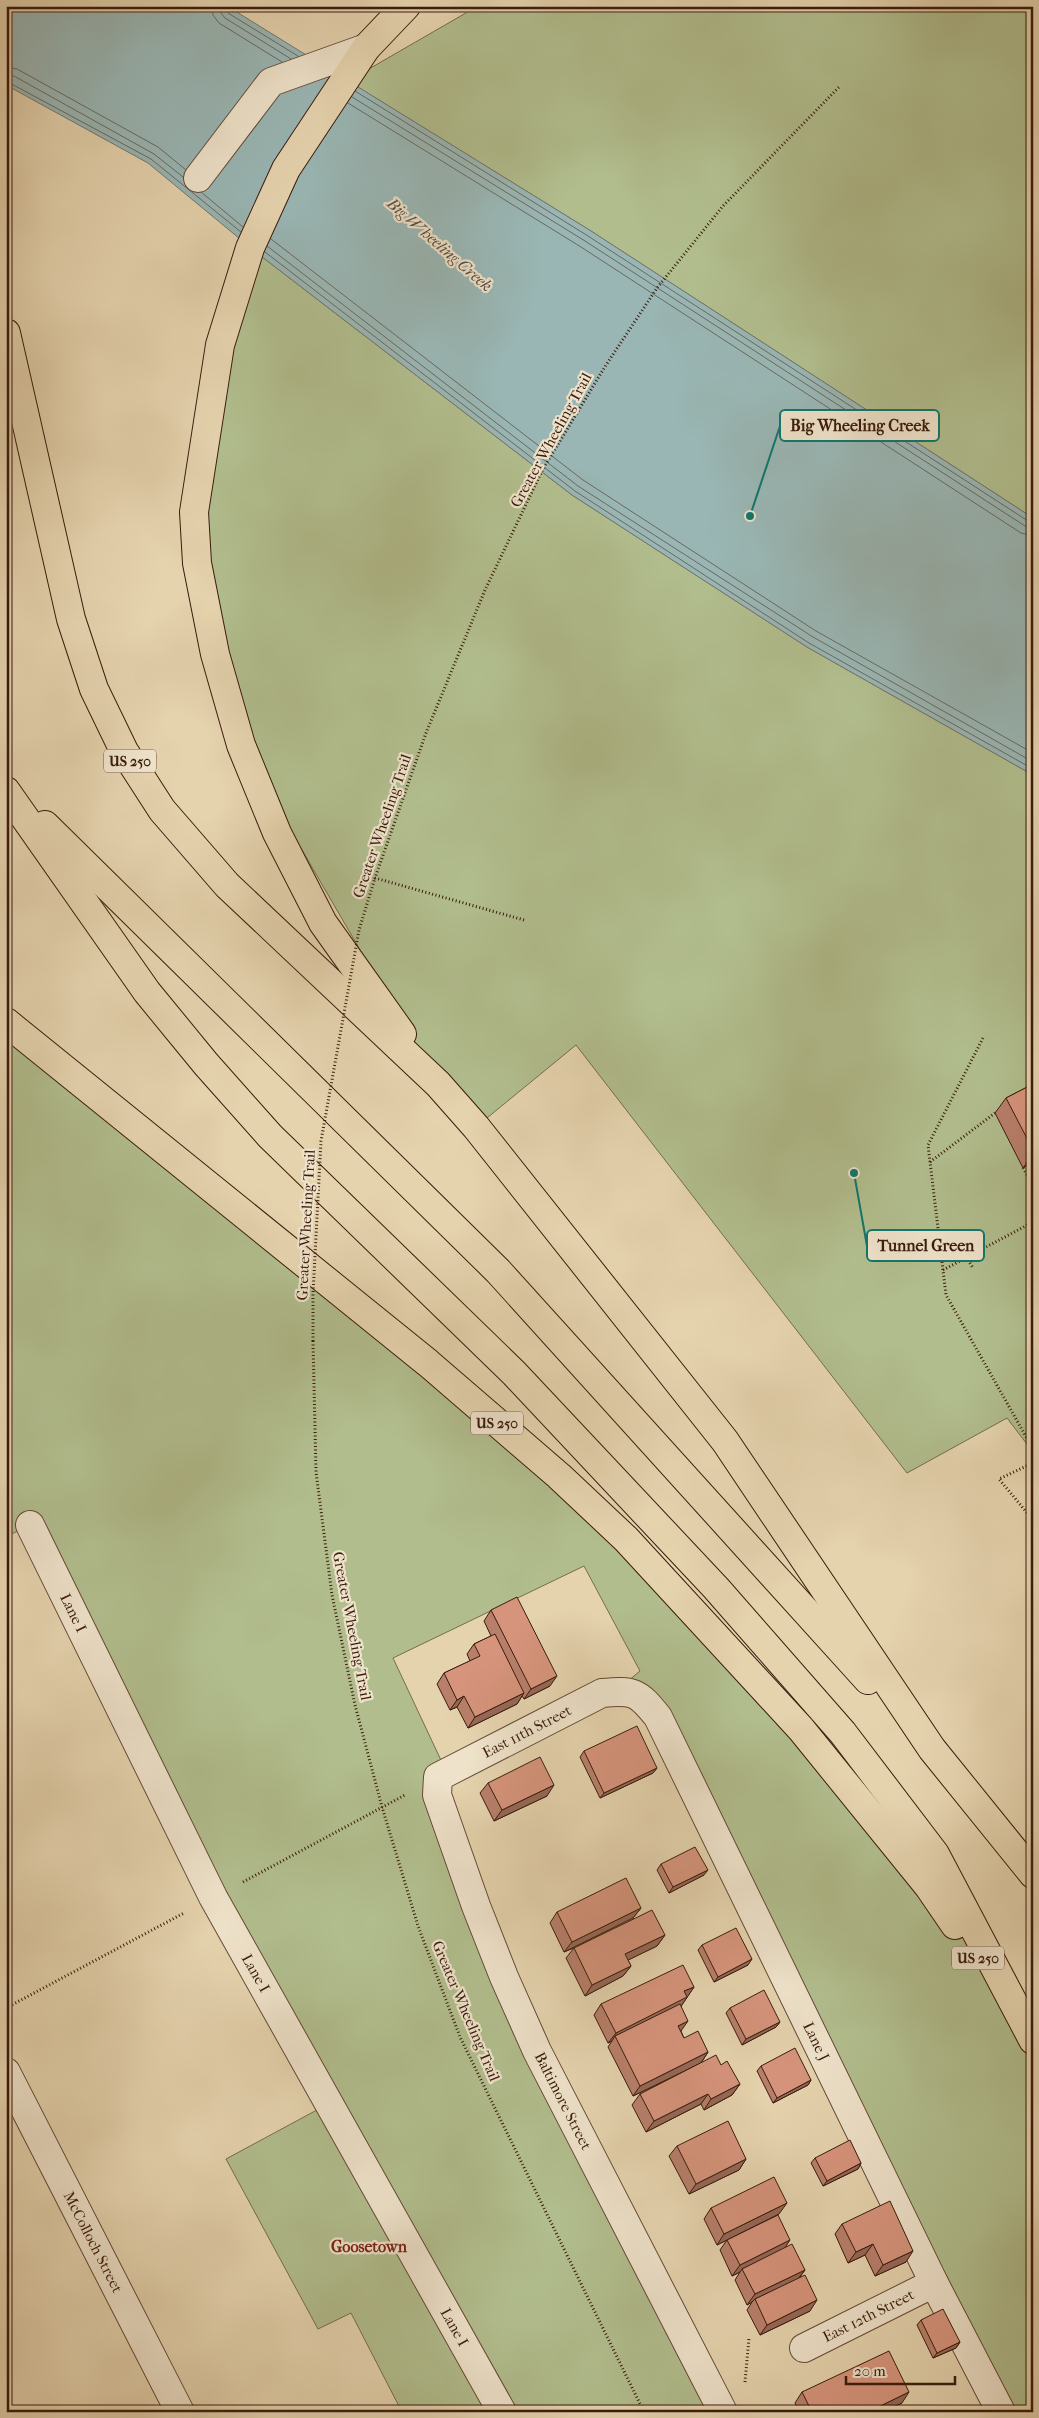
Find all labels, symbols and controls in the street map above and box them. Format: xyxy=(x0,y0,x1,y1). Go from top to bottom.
water label: Big Wheeling Creek xyxy=(383,193,496,295)
street label: Greater Wheeling Trail xyxy=(507,370,595,510)
callout: Big Wheeling Creek xyxy=(780,410,939,441)
text: Big Wheeling Creek xyxy=(790,416,930,436)
road number: US 250 xyxy=(104,749,156,772)
street label: Greater Wheeling Trail xyxy=(349,752,415,900)
street label: Greater Wheeling Trail xyxy=(293,1149,319,1301)
callout: Tunnel Green xyxy=(867,1230,984,1261)
text: Tunnel Green xyxy=(877,1236,975,1255)
road number: US 250 xyxy=(471,1412,523,1435)
street label: Greater Wheeling Trail xyxy=(329,1550,375,1702)
street label: Lane I xyxy=(56,1590,90,1636)
street label: East 11th Street xyxy=(479,1701,575,1762)
street label: Greater Wheeling Trail xyxy=(428,1938,504,2084)
road number: US 250 xyxy=(952,1946,1004,1970)
street label: Lane I xyxy=(238,1951,274,1996)
street label: Lane J xyxy=(799,2019,833,2064)
street label: Baltimore Street xyxy=(531,2049,596,2153)
street label: McColloch Street xyxy=(60,2188,127,2296)
district label: Goosetown xyxy=(331,2237,408,2256)
street label: East 12th Street xyxy=(820,2285,918,2346)
street label: Lane I xyxy=(437,2305,472,2350)
scale bar xyxy=(846,2353,955,2385)
text: 20 m xyxy=(854,2362,886,2380)

